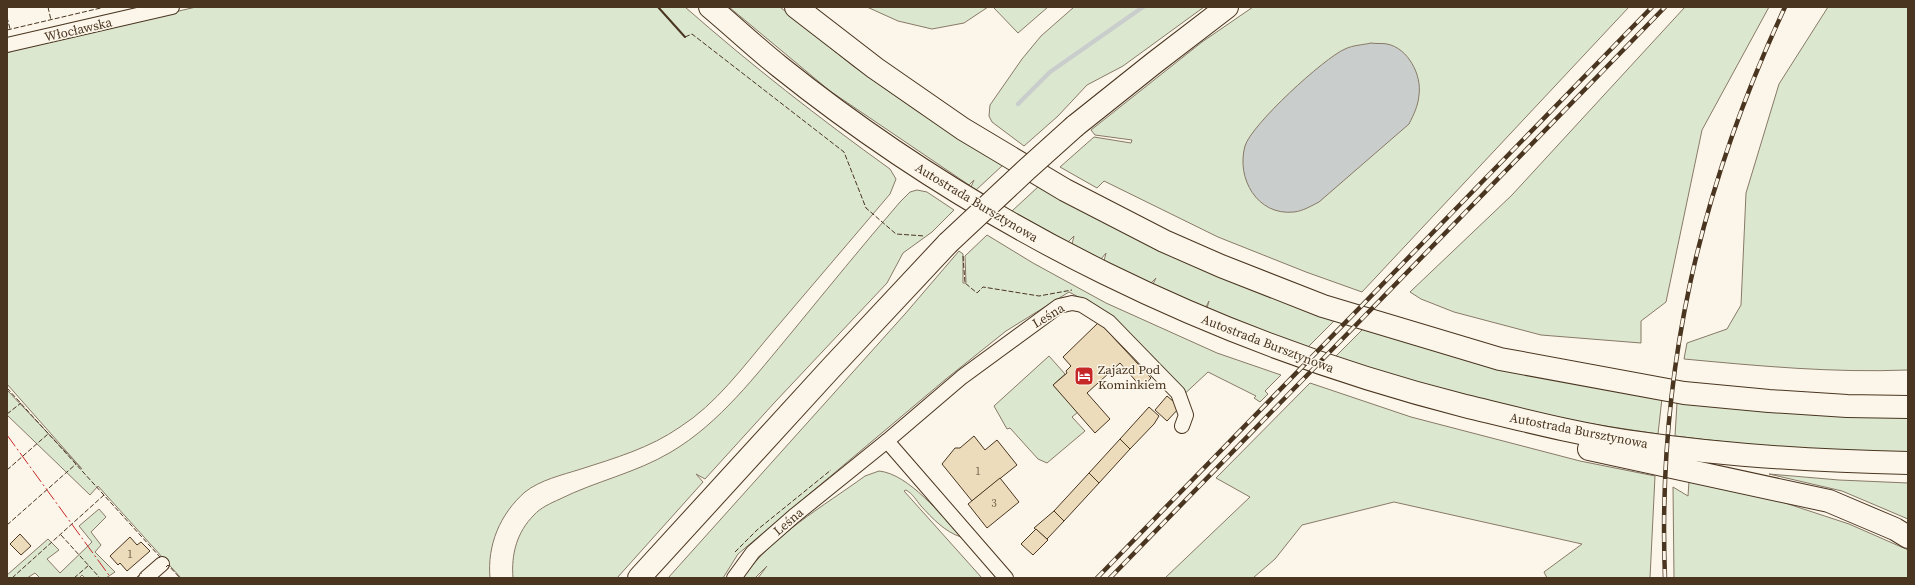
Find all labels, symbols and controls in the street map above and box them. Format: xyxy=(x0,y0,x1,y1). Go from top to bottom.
street label: Włocławska xyxy=(43,13,114,46)
street label: Autostrada Bursztynowa xyxy=(912,159,1042,246)
street label: Leśna xyxy=(1029,299,1068,332)
street label: Autostrada Bursztynowa xyxy=(1199,310,1337,377)
place label: Zajazd Pod Kominkiem xyxy=(1098,361,1167,393)
hotel icon: Zajazd Pod Kominkiem xyxy=(1073,365,1095,387)
street label: Autostrada Bursztynowa xyxy=(1508,409,1650,452)
house number: 1 xyxy=(975,464,981,479)
house number: 3 xyxy=(991,496,997,511)
street label: Leśna xyxy=(770,504,807,539)
house number: 1 xyxy=(127,547,133,562)

